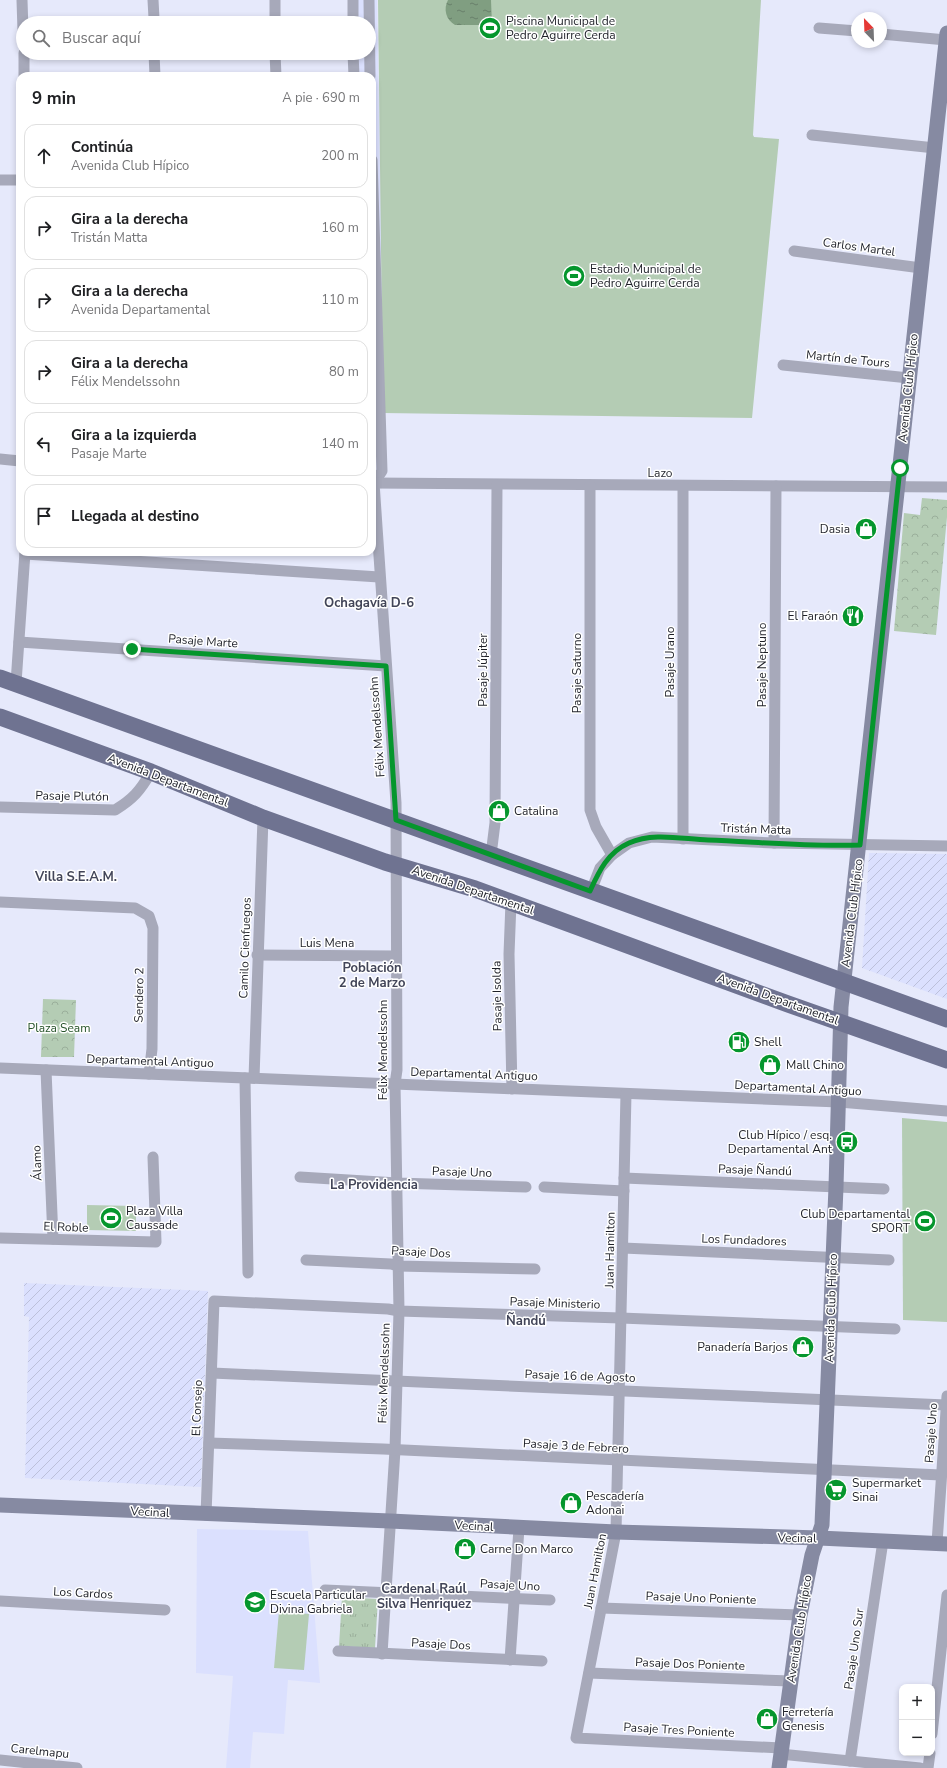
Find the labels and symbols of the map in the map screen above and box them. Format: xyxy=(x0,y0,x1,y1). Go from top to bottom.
north arrow xyxy=(851,12,887,48)
place label: Piscina Municipal de Pedro Aguirre Cerda xyxy=(506,13,616,43)
sports icon: Piscina Municipal de Pedro Aguirre Cerda xyxy=(477,15,503,41)
street label: Carlos Martel xyxy=(822,234,897,260)
place label: Estadio Municipal de Pedro Aguirre Cerda xyxy=(590,261,701,291)
sports icon: Estadio Municipal de Pedro Aguirre Cerda xyxy=(561,263,587,289)
street label: Avenida Club Hípico xyxy=(894,333,922,443)
street label: Martín de Tours xyxy=(805,347,891,371)
route start xyxy=(891,459,909,477)
street label: Lazo xyxy=(648,465,673,481)
shop icon: Dasia xyxy=(853,516,879,542)
place label: Dasia xyxy=(820,521,850,537)
district label: Ochagavía D-6 xyxy=(324,594,414,612)
restaurant icon: El Faraón xyxy=(840,603,866,629)
place label: El Faraón xyxy=(788,608,838,624)
street label: Pasaje Neptuno xyxy=(754,622,770,707)
street label: Pasaje Urano xyxy=(662,626,678,697)
street label: Pasaje Marte xyxy=(168,631,238,651)
street label: Pasaje Saturno xyxy=(569,632,585,713)
street label: Pasaje Júpiter xyxy=(475,633,491,707)
route end xyxy=(123,640,141,658)
street label: Félix Mendelssohn xyxy=(366,676,388,778)
street label: Avenida Departamental xyxy=(105,750,231,811)
street label: Pasaje Plutón xyxy=(35,787,109,805)
shop icon: Catalina xyxy=(486,798,512,824)
place label: Catalina xyxy=(514,803,558,819)
street label: Tristán Matta xyxy=(720,820,792,838)
street label: Avenida Club Hípico xyxy=(837,858,867,968)
street label: Avenida Departamental xyxy=(410,862,537,919)
district label: Villa S.E.A.M. xyxy=(34,868,117,886)
street label: Camilo Cienfuegos xyxy=(235,897,255,999)
street label: Luis Mena xyxy=(300,935,354,951)
district label: Población 2 de Marzo xyxy=(339,959,405,992)
street label: Pasaje Isolda xyxy=(488,961,506,1031)
street label: Sendero 2 xyxy=(131,967,147,1023)
street label: Avenida Departamental xyxy=(715,970,841,1029)
street label: Félix Mendelssohn xyxy=(375,1000,391,1100)
park label: Plaza Seam xyxy=(28,1020,90,1036)
fuel station icon: Shell xyxy=(726,1029,752,1055)
place label: Shell xyxy=(754,1034,782,1050)
street label: Departamental Antiguo xyxy=(86,1051,214,1071)
shop icon: Mall Chino xyxy=(757,1052,783,1078)
place label: Mall Chino xyxy=(786,1057,844,1073)
street label: Departamental Antiguo xyxy=(410,1064,538,1084)
street label: Departamental Antiguo xyxy=(734,1077,862,1099)
place label: Club Hípico / esq. Departamental Ant xyxy=(728,1127,833,1157)
bus stop icon: Club Hípico / esq. Departamental Ant xyxy=(834,1129,860,1155)
street label: Álamo xyxy=(28,1145,46,1181)
street label: Pasaje Ñandú xyxy=(718,1161,792,1179)
street label: Pasaje Uno xyxy=(432,1163,493,1181)
district label: La Providencia xyxy=(330,1176,418,1194)
place label: Plaza Villa Caussade xyxy=(126,1203,183,1233)
sports icon: Plaza Villa Caussade xyxy=(98,1205,124,1231)
place label: Club Departamental SPORT xyxy=(800,1206,911,1236)
sports icon: Club Departamental SPORT xyxy=(912,1208,938,1234)
street label: Juan Hamilton xyxy=(601,1212,619,1289)
street label: El Roble xyxy=(43,1218,89,1236)
street label: Los Fundadores xyxy=(701,1231,787,1249)
street label: Pasaje Dos xyxy=(391,1242,451,1262)
street label: Avenida Club Hípico xyxy=(821,1253,841,1363)
street label: Pasaje Ministerio xyxy=(509,1293,601,1313)
district label: Ñandú xyxy=(506,1312,546,1330)
street label: Félix Mendelssohn xyxy=(374,1322,394,1424)
shop icon: Panadería Barjos xyxy=(790,1334,816,1360)
place label: Panadería Barjos xyxy=(697,1339,788,1355)
street label: Pasaje 16 de Agosto xyxy=(524,1366,636,1386)
street label: El Consejo xyxy=(188,1379,206,1436)
street label: Pasaje Uno xyxy=(921,1402,941,1464)
street label: Pasaje 3 de Febrero xyxy=(523,1435,630,1457)
place label: Supermarket Sinai xyxy=(852,1475,922,1505)
supermarket icon: Supermarket Sinai xyxy=(823,1477,849,1503)
place label: Pescadería Adonai xyxy=(586,1488,644,1518)
shop icon: Pescadería Adonai xyxy=(558,1490,584,1516)
street label: Vecinal xyxy=(129,1503,170,1521)
street label: Vecinal xyxy=(453,1517,494,1535)
street label: Vecinal xyxy=(776,1530,817,1546)
street label: Juan Hamilton xyxy=(580,1532,610,1611)
shop icon: Carne Don Marco xyxy=(452,1536,478,1562)
place label: Carne Don Marco xyxy=(480,1541,574,1557)
street label: Avenida Club Hípico xyxy=(783,1574,815,1684)
street label: Pasaje Uno xyxy=(479,1575,541,1595)
district label: Cardenal Raúl Silva Henriquez xyxy=(377,1580,471,1613)
street label: Los Cardos xyxy=(53,1583,114,1603)
place label: Escuela Particular Divina Gabriela xyxy=(270,1587,367,1617)
street label: Pasaje Uno Poniente xyxy=(645,1588,757,1608)
school or university icon: Escuela Particular Divina Gabriela xyxy=(242,1589,268,1615)
street label: Pasaje Uno Sur xyxy=(840,1607,868,1691)
street label: Pasaje Dos xyxy=(411,1634,471,1654)
street label: Pasaje Dos Poniente xyxy=(635,1654,745,1674)
place label: Ferretería Genesis xyxy=(782,1704,834,1734)
shop icon: Ferretería Genesis xyxy=(754,1706,780,1732)
street label: Pasaje Tres Poniente xyxy=(623,1719,735,1741)
street label: Carelmapu xyxy=(10,1740,70,1762)

